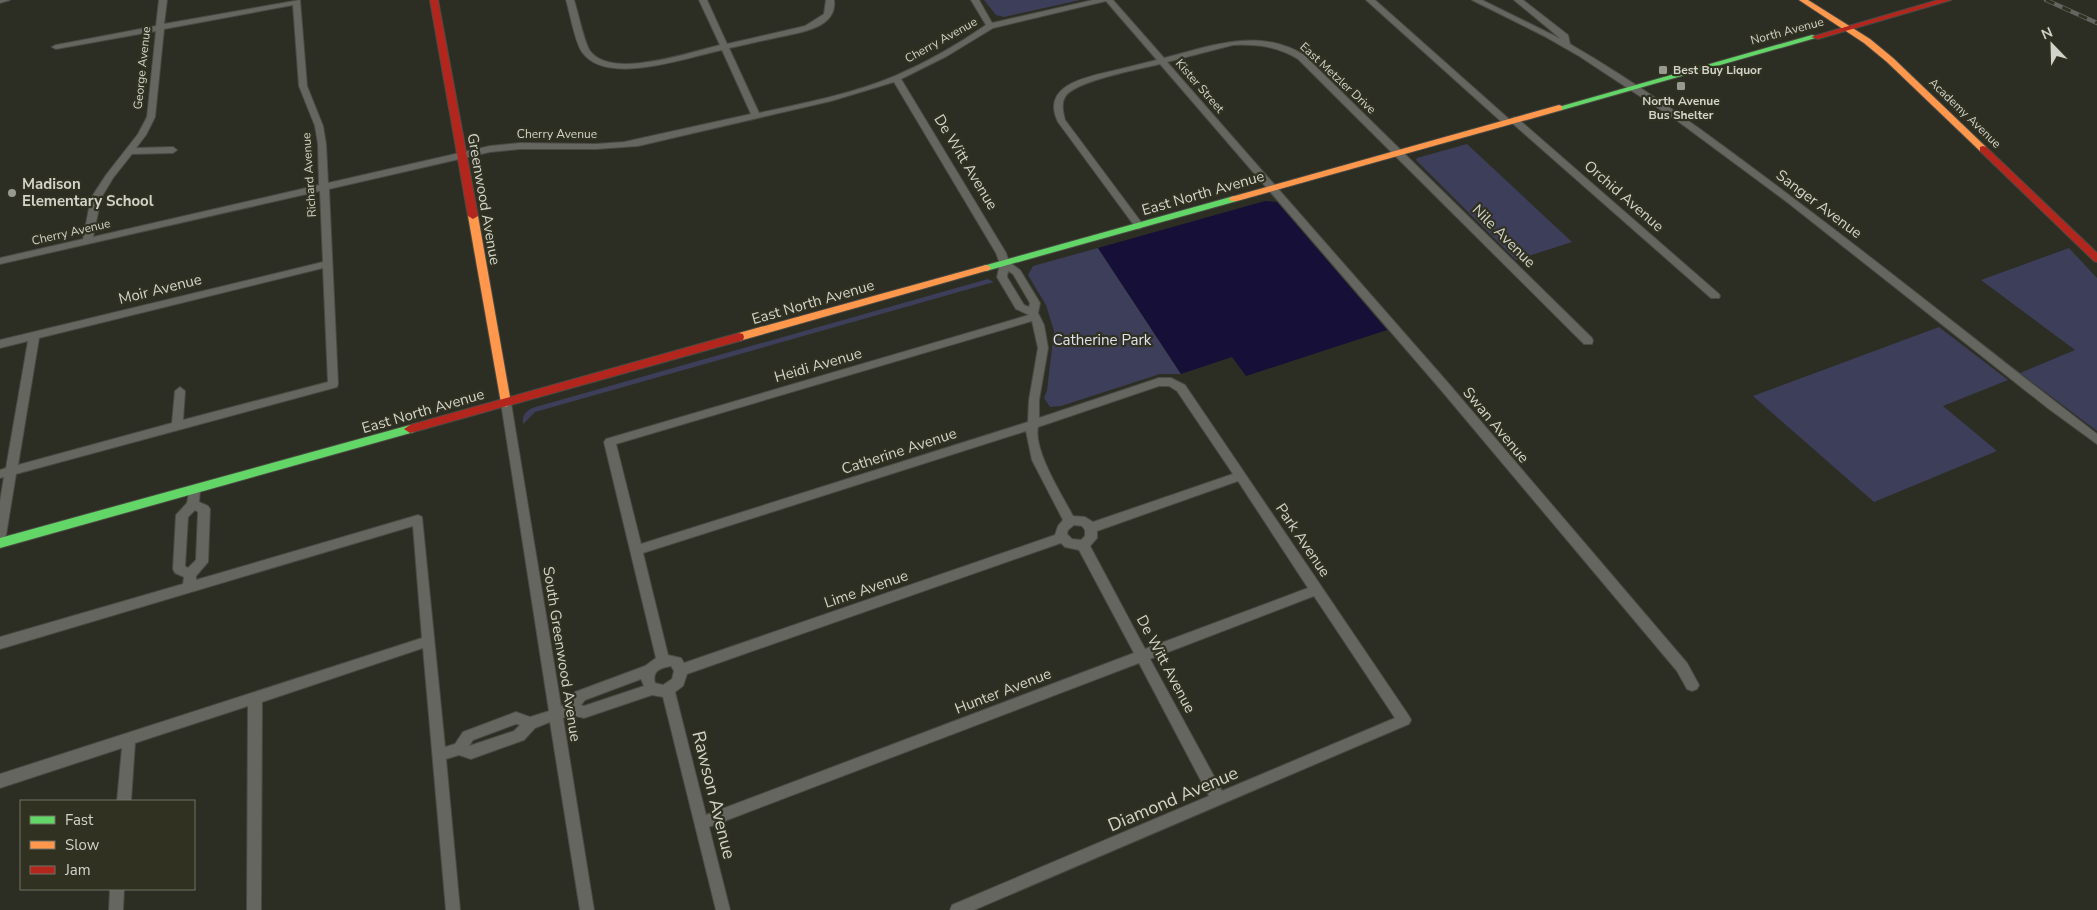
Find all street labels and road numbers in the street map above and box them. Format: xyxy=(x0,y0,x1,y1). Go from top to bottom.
street label: Cherry Avenue xyxy=(902,14,980,66)
street label: North Avenue xyxy=(1749,14,1825,48)
street label: George Avenue xyxy=(130,26,154,110)
street label: East Metzler Drive xyxy=(1297,39,1379,117)
street label: Kister Street xyxy=(1172,56,1228,117)
street label: Academy Avenue xyxy=(1926,75,2004,151)
street label: De Witt Avenue xyxy=(930,110,1002,214)
street label: Cherry Avenue xyxy=(517,126,597,142)
street label: Richard Avenue xyxy=(298,132,320,218)
street label: Greenwood Avenue xyxy=(463,132,505,266)
street label: Orchid Avenue xyxy=(1580,156,1668,236)
street label: Sanger Avenue xyxy=(1772,165,1866,243)
street label: East North Avenue xyxy=(1139,166,1267,220)
street label: Nile Avenue xyxy=(1468,200,1540,272)
street label: Cherry Avenue xyxy=(30,215,112,249)
street label: Moir Avenue xyxy=(116,269,204,309)
street label: East North Avenue xyxy=(749,275,877,329)
street label: Heidi Avenue xyxy=(772,343,864,387)
street label: Swan Avenue xyxy=(1458,383,1534,467)
street label: East North Avenue xyxy=(359,384,487,438)
street label: Catherine Avenue xyxy=(839,423,959,479)
street label: Park Avenue xyxy=(1271,499,1335,581)
street label: South Greenwood Avenue xyxy=(538,565,586,743)
street label: Lime Avenue xyxy=(821,565,911,613)
street label: De Witt Avenue xyxy=(1132,612,1200,716)
street label: Hunter Avenue xyxy=(952,663,1054,719)
street label: Rawson Avenue xyxy=(686,728,742,862)
street label: Diamond Avenue xyxy=(1104,761,1242,837)

